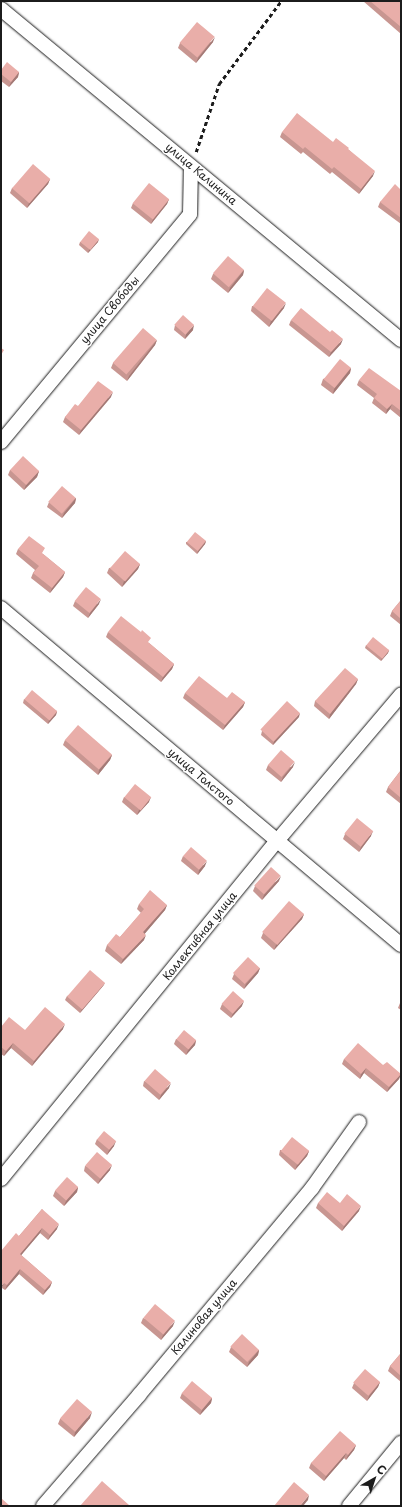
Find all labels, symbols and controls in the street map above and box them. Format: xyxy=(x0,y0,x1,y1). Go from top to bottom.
street label: улица Калинина xyxy=(163,140,239,208)
street label: улица Свободы xyxy=(78,273,142,347)
street label: улица Толстого xyxy=(165,745,237,809)
street label: Коллективная улица xyxy=(160,889,240,983)
street label: Калиновая улица xyxy=(168,1276,240,1358)
north arrow xyxy=(354,1459,394,1499)
text: С xyxy=(373,1460,390,1478)

